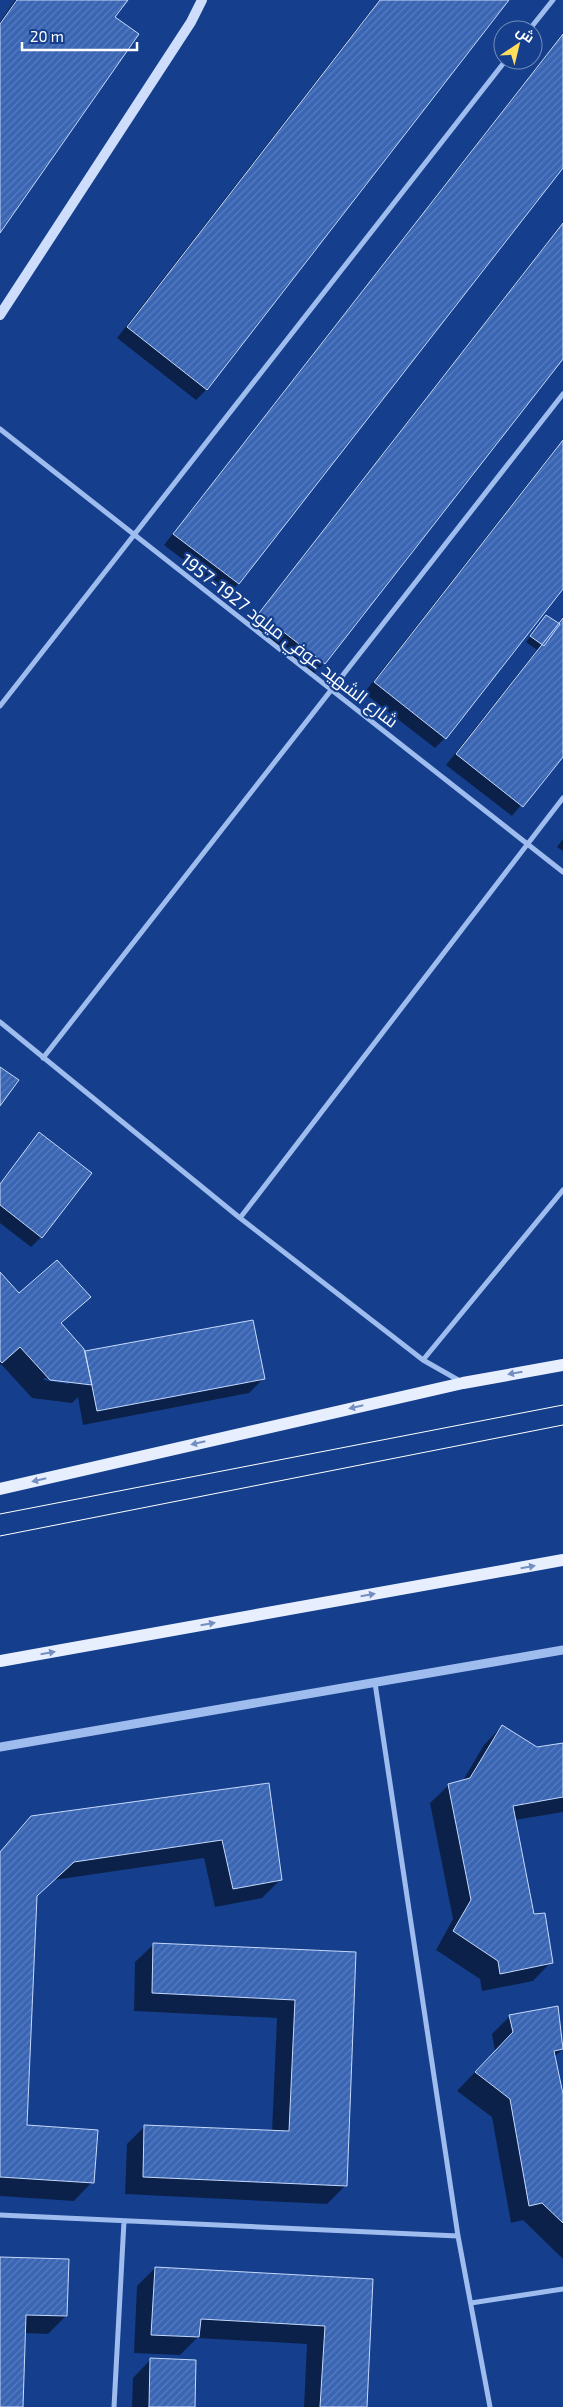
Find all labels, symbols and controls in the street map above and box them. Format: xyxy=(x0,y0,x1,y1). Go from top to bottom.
scale bar xyxy=(22,20,138,52)
north arrow xyxy=(493,20,543,70)
text: ش xyxy=(513,22,538,47)
text: 20 m xyxy=(30,27,64,45)
street label: شارع الشهيد عوفي ميلود 1927-1957 xyxy=(174,548,403,735)
one-way arrow xyxy=(507,1370,523,1378)
one-way arrow xyxy=(349,1403,364,1411)
one-way arrow xyxy=(190,1439,205,1447)
one-way arrow xyxy=(32,1476,47,1484)
one-way arrow xyxy=(520,1562,536,1570)
one-way arrow xyxy=(360,1591,376,1599)
one-way arrow xyxy=(200,1620,216,1628)
one-way arrow xyxy=(40,1648,56,1656)

